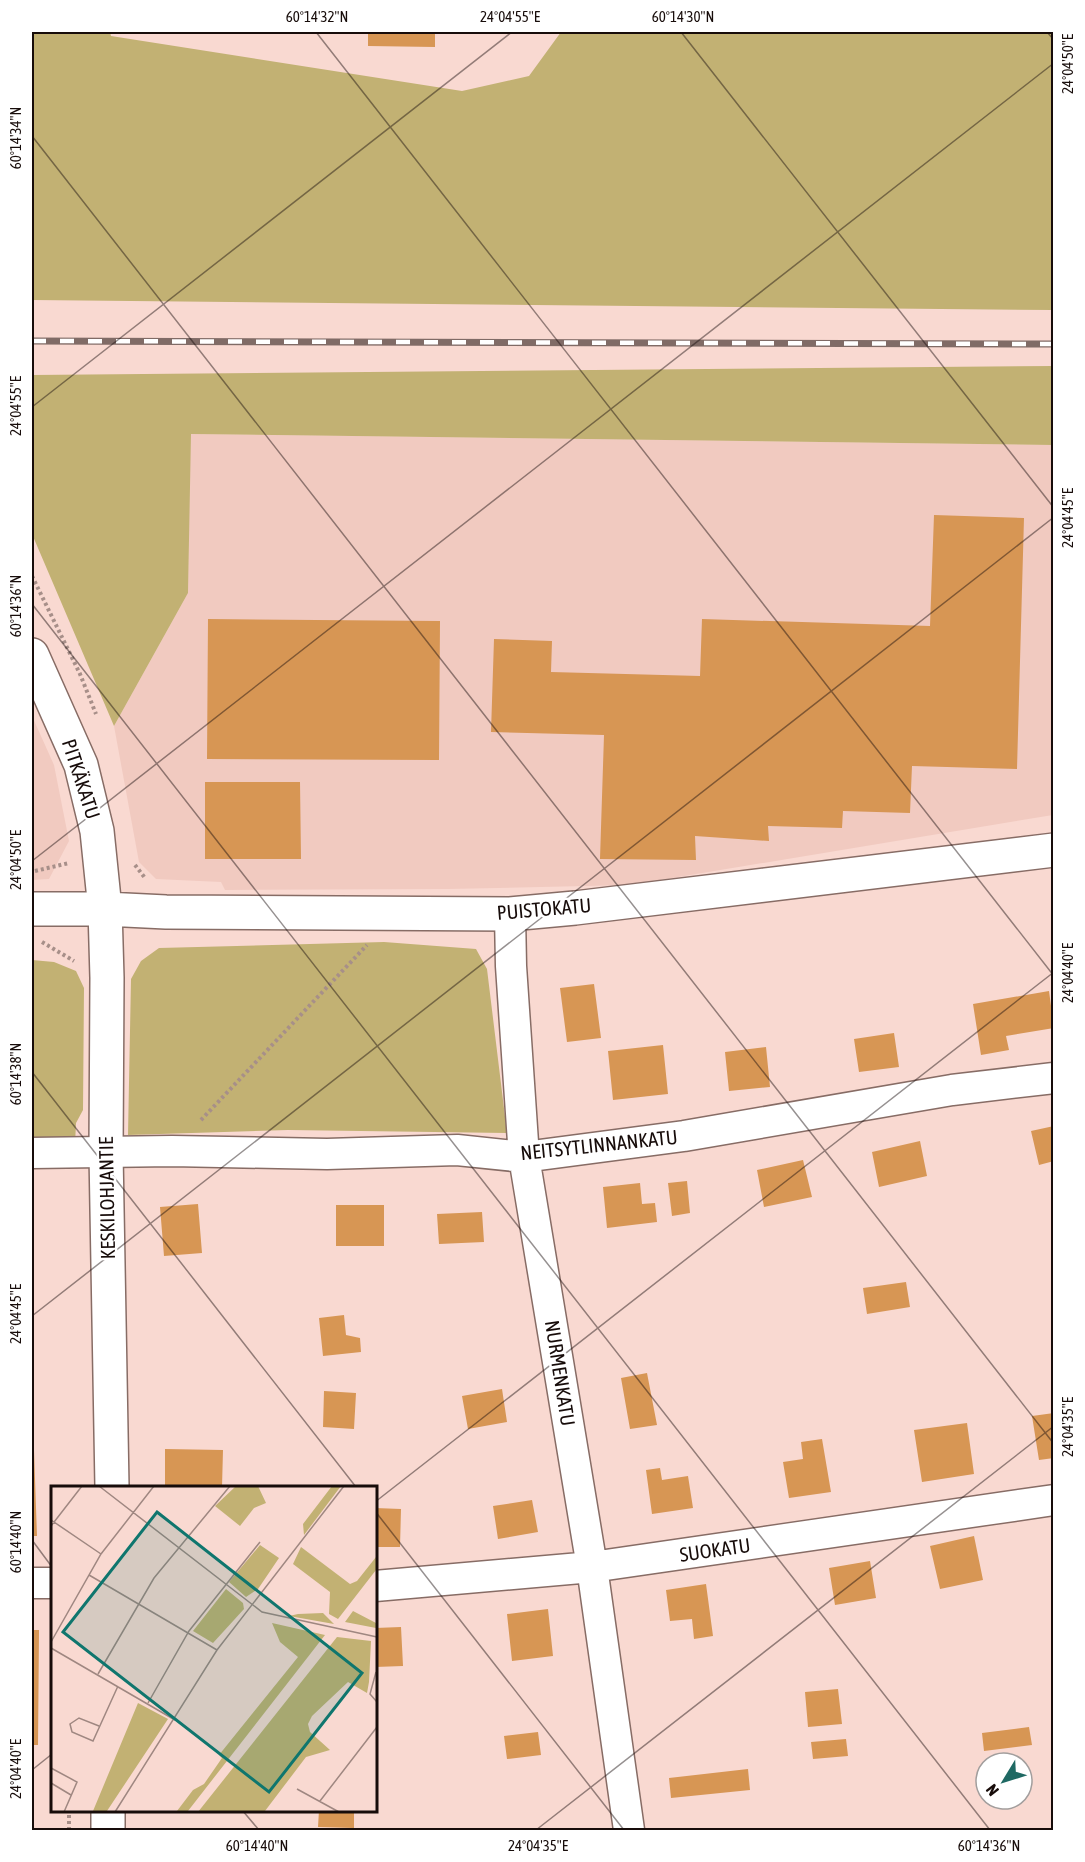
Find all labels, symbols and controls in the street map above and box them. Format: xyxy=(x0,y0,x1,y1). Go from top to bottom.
text: 60°14'32"N xyxy=(286,8,348,25)
text: 24°04'55"E xyxy=(480,8,541,25)
text: 60°14'30"N xyxy=(652,8,714,25)
text: 24°04'50"E xyxy=(1059,33,1076,94)
text: 60°14'34"N xyxy=(7,107,24,169)
text: 24°04'55"E xyxy=(7,375,24,436)
text: 24°04'45"E xyxy=(1059,487,1076,548)
text: 60°14'36"N xyxy=(7,575,24,637)
street label: PITKÄKATU xyxy=(58,736,105,822)
text: 24°04'50"E xyxy=(7,829,24,890)
street label: PUISTOKATU xyxy=(496,893,592,924)
text: 24°04'40"E xyxy=(1059,942,1076,1003)
text: 60°14'38"N xyxy=(7,1043,24,1105)
street label: NEITSYTLINNANKATU xyxy=(519,1125,679,1164)
street label: KESKILOHJANTIE xyxy=(94,1136,119,1260)
text: 24°04'45"E xyxy=(7,1283,24,1344)
street label: NURMENKATU xyxy=(541,1318,580,1427)
text: 24°04'35"E xyxy=(1059,1396,1076,1457)
inset map xyxy=(51,1486,376,1811)
text: 60°14'40"N xyxy=(7,1511,24,1573)
street label: SUOKATU xyxy=(678,1533,752,1566)
text: 24°04'40"E xyxy=(7,1738,24,1799)
north arrow xyxy=(974,1751,1034,1811)
text: N xyxy=(982,1781,1002,1800)
text: 60°14'40"N xyxy=(226,1837,288,1854)
text: 24°04'35"E xyxy=(508,1837,569,1854)
text: 60°14'36"N xyxy=(958,1837,1020,1854)

